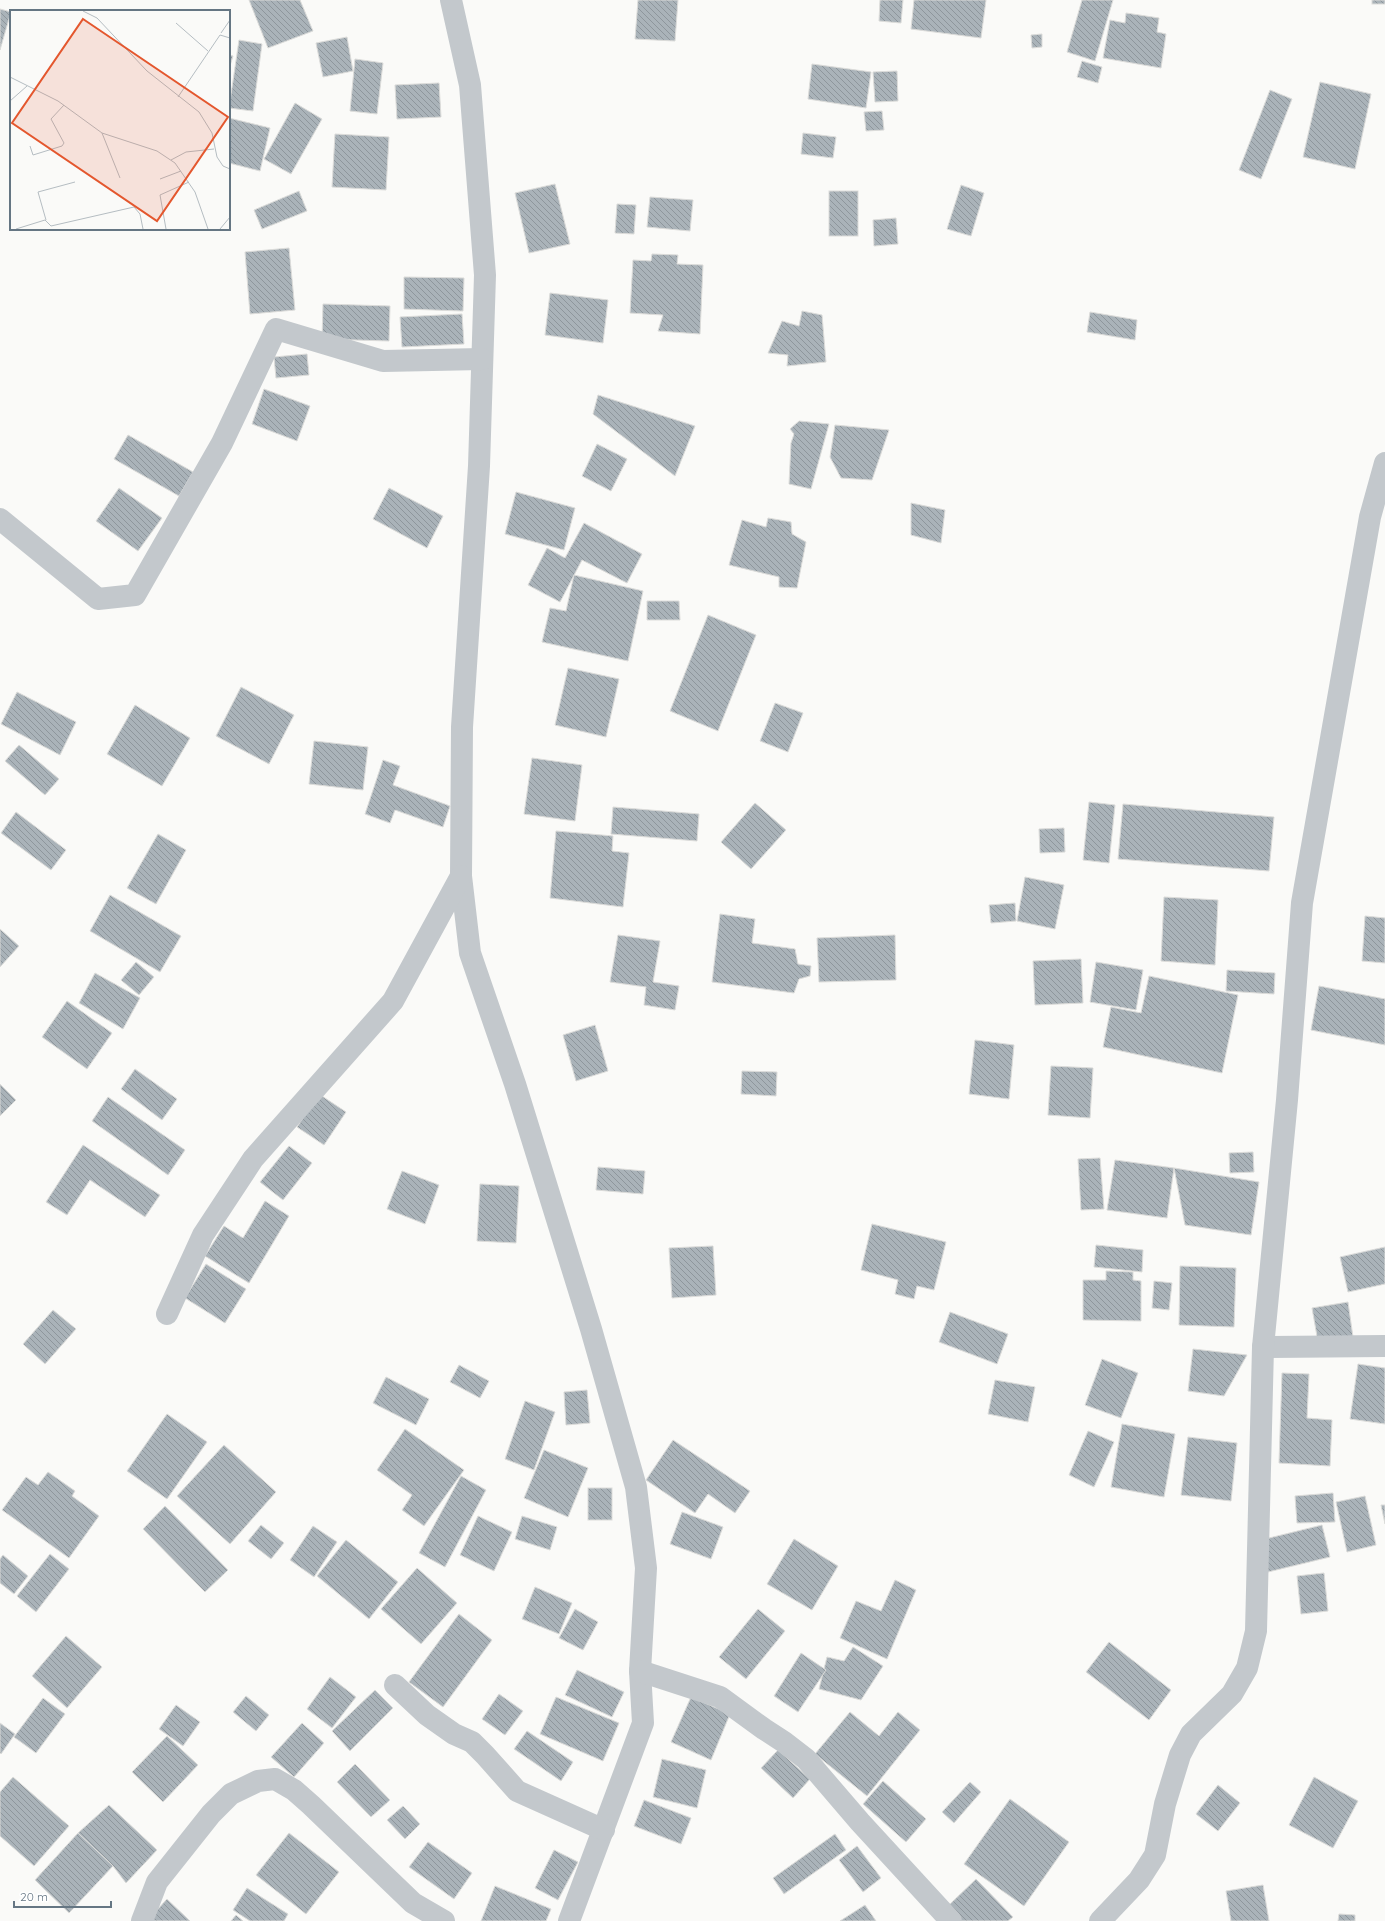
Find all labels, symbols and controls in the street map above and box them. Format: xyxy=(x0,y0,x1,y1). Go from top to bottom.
inset map xyxy=(10,10,230,230)
scale bar xyxy=(14,1883,111,1909)
text: 20 m xyxy=(20,1889,48,1904)

